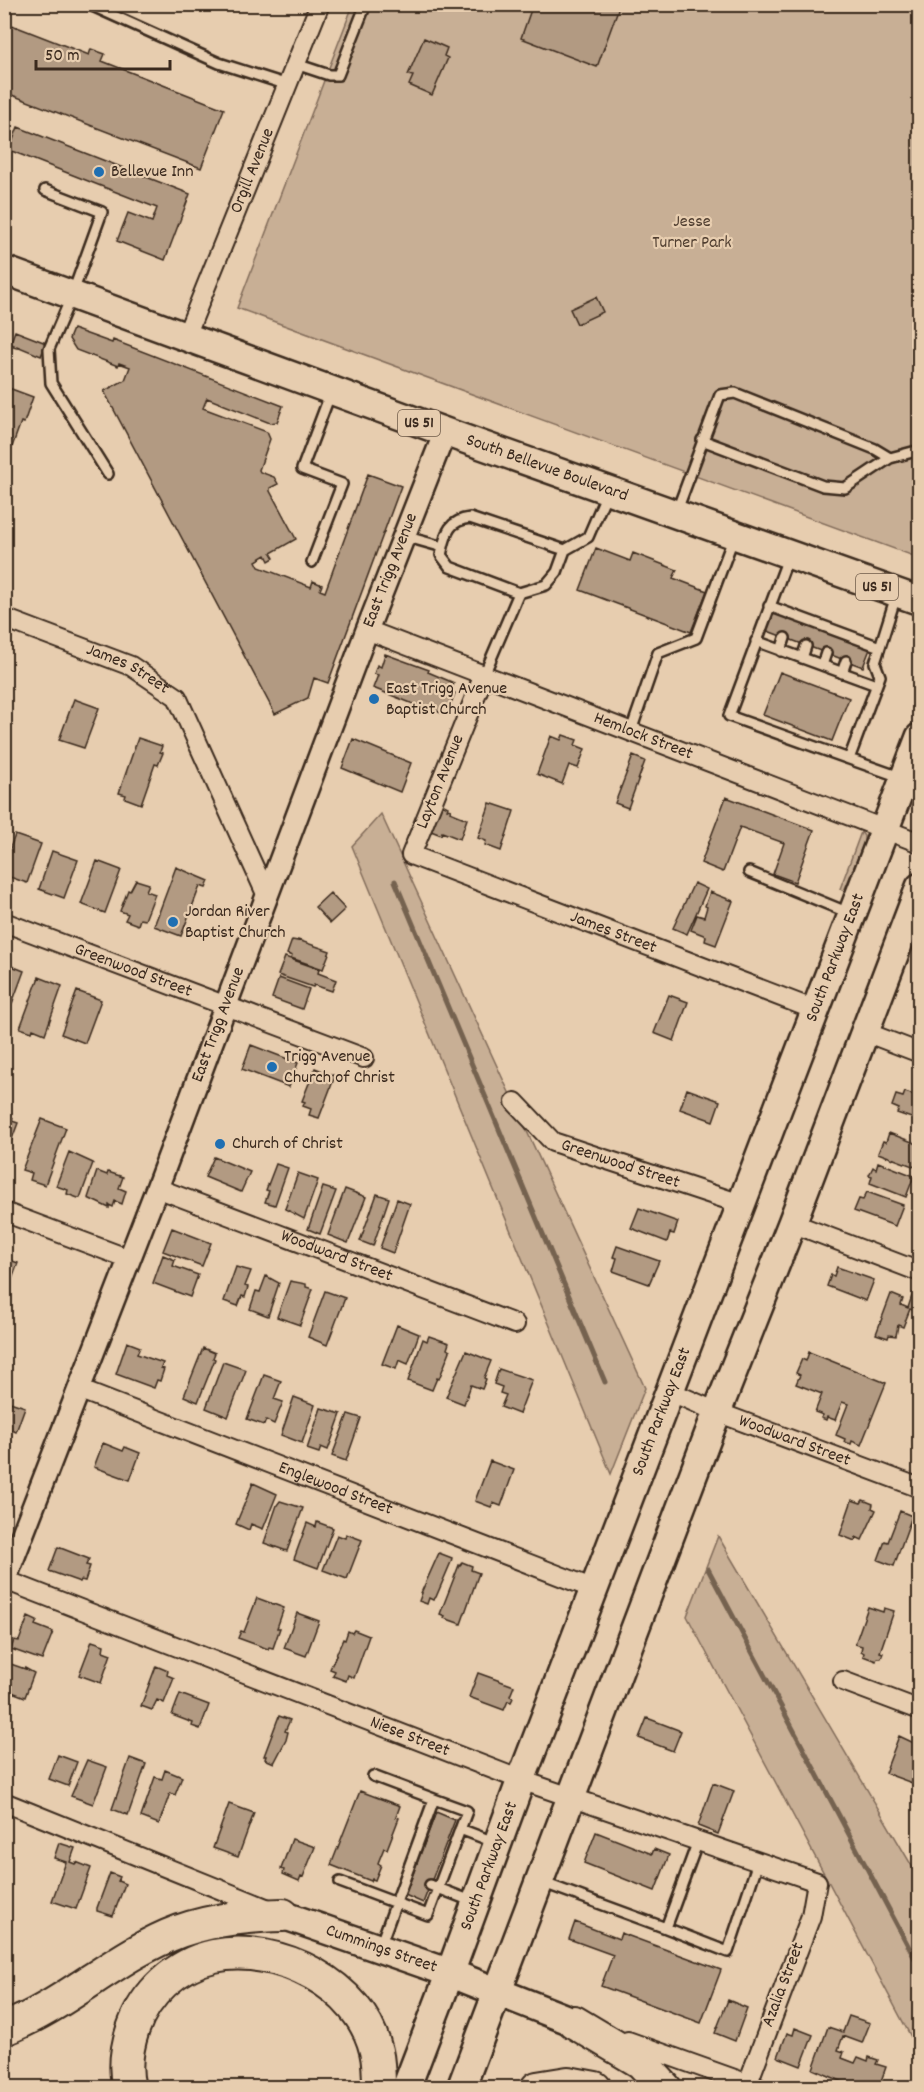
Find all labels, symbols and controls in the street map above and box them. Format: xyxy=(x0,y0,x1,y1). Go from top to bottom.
scale bar xyxy=(36,33,170,71)
text: 50 m xyxy=(45,44,80,69)
street label: Orgill Avenue xyxy=(224,124,281,217)
place label: Bellevue Inn xyxy=(111,160,193,185)
marker: Bellevue Inn xyxy=(92,165,106,179)
park label: Jesse Turner Park xyxy=(652,210,732,256)
road number: US 51 xyxy=(398,410,440,436)
street label: South Bellevue Boulevard xyxy=(462,428,632,509)
street label: East Trigg Avenue xyxy=(357,509,424,631)
road number: US 51 xyxy=(856,574,898,600)
street label: James Street xyxy=(82,638,174,701)
place label: East Trigg Avenue Baptist Church xyxy=(386,677,507,723)
marker: East Trigg Avenue Baptist Church xyxy=(367,692,381,706)
street label: Hemlock Street xyxy=(590,706,697,767)
street label: Layton Avenue xyxy=(411,731,471,833)
street label: South Parkway East xyxy=(800,890,872,1026)
place label: Jordan River Baptist Church xyxy=(185,900,286,946)
street label: James Street xyxy=(567,905,661,961)
marker: Jordan River Baptist Church xyxy=(166,915,180,929)
street label: Greenwood Street xyxy=(71,937,196,1004)
street label: East Trigg Avenue xyxy=(185,964,252,1086)
place label: Trigg Avenue Church of Christ xyxy=(284,1045,395,1091)
marker: Trigg Avenue Church of Christ xyxy=(265,1060,279,1074)
place label: Church of Christ xyxy=(232,1132,343,1157)
street label: Greenwood Street xyxy=(557,1133,683,1196)
marker: Church of Christ xyxy=(213,1137,227,1151)
street label: Woodward Street xyxy=(277,1224,396,1289)
street label: South Parkway East xyxy=(626,1344,698,1480)
street label: Woodward Street xyxy=(735,1409,854,1473)
street label: Englewood Street xyxy=(275,1455,396,1522)
street label: Niese Street xyxy=(366,1710,453,1764)
street label: South Parkway East xyxy=(454,1798,525,1934)
street label: Cummings Street xyxy=(322,1918,441,1980)
street label: Azalia Street xyxy=(756,1939,812,2031)

